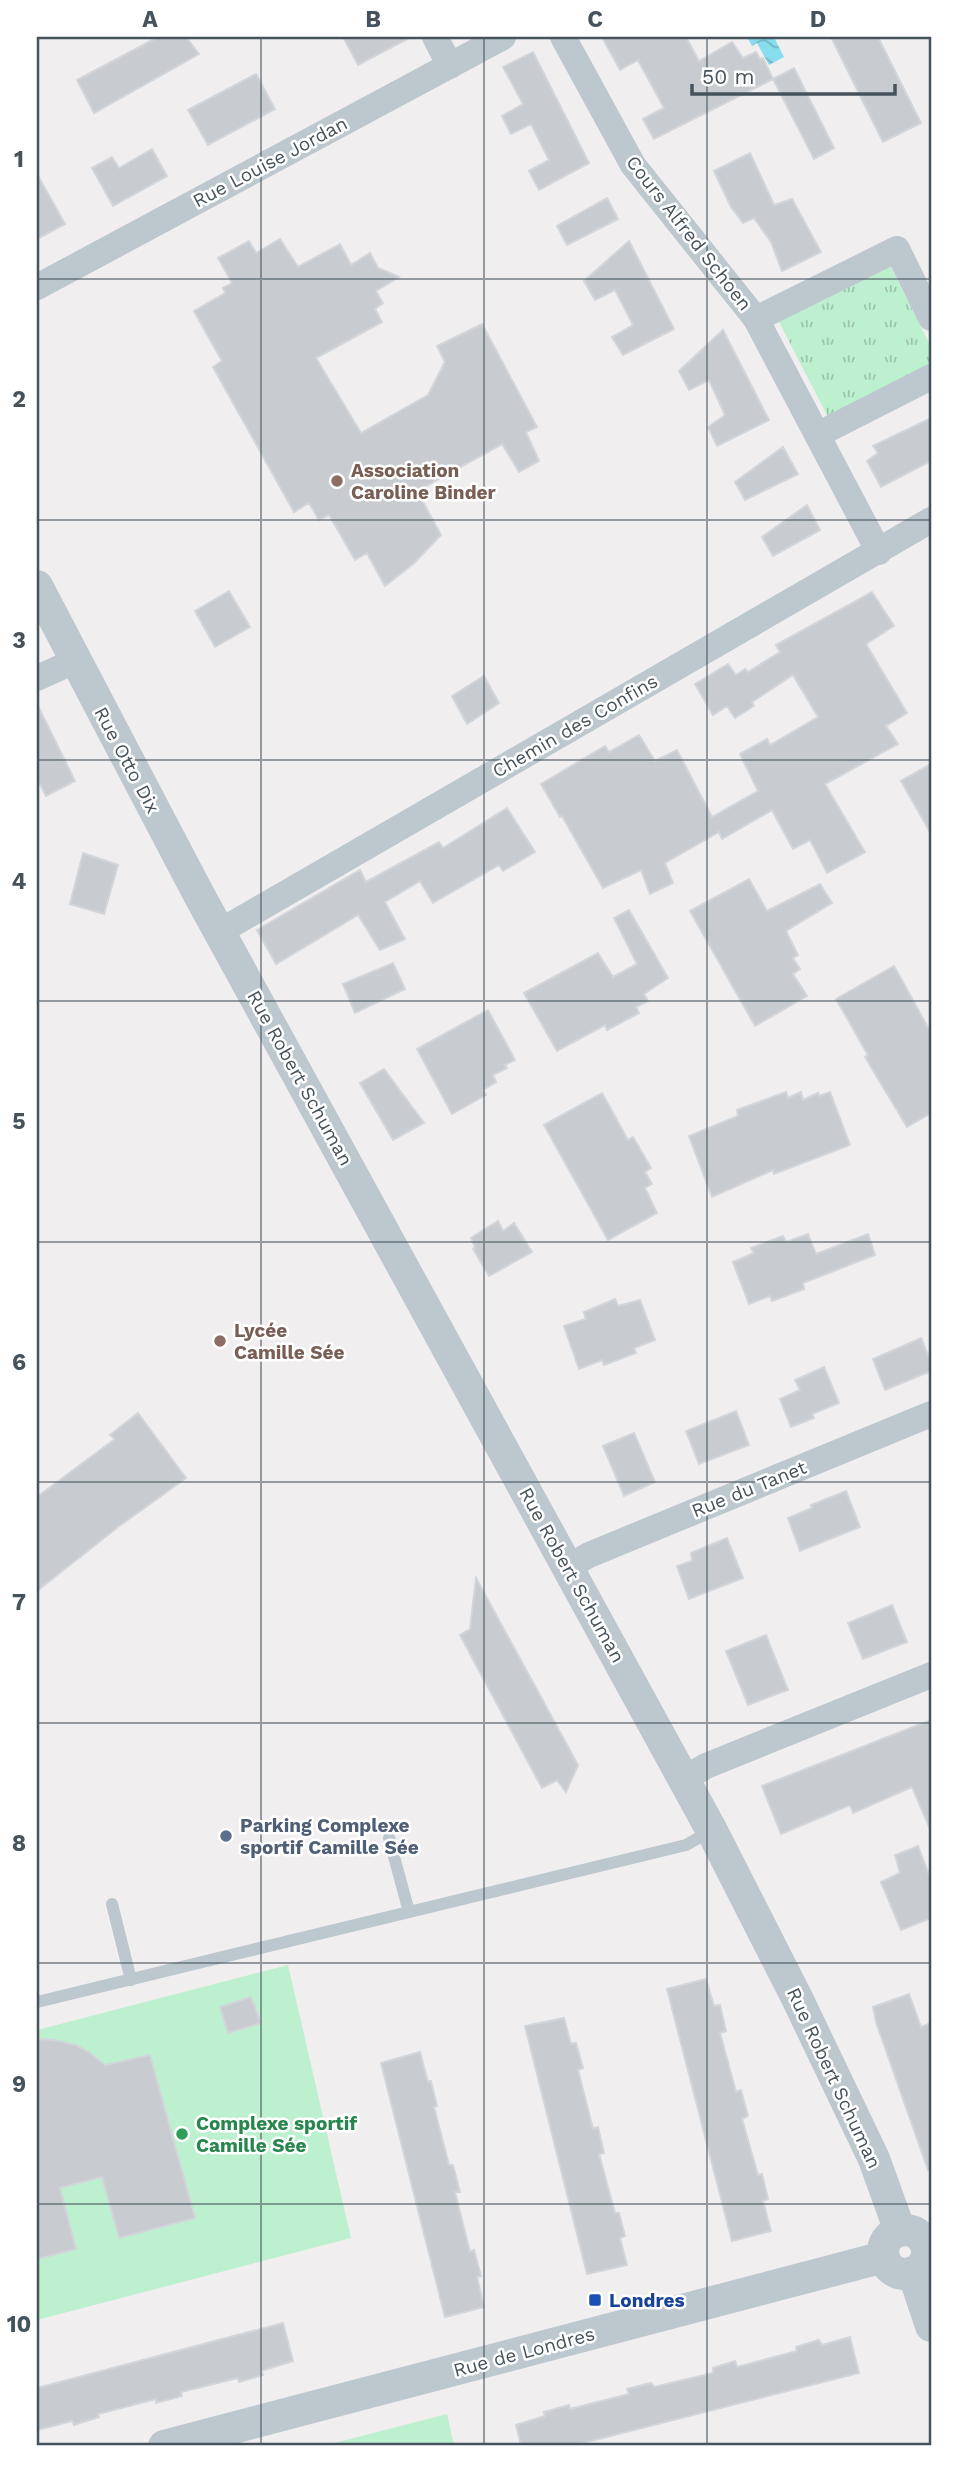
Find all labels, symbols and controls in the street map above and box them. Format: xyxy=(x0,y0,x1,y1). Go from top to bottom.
text: A xyxy=(142,6,158,33)
text: B xyxy=(365,6,381,33)
text: C xyxy=(587,6,603,33)
text: D xyxy=(810,6,826,33)
scale bar xyxy=(692,52,894,96)
text: 50 m xyxy=(702,64,754,89)
street label: Rue Louise Jordan xyxy=(189,112,351,212)
text: 1 xyxy=(14,146,24,173)
street label: Cours Alfred Schoen xyxy=(621,151,757,315)
text: 2 xyxy=(12,386,26,413)
place label: Association Caroline Binder xyxy=(351,459,497,504)
marker: Association Caroline Binder xyxy=(329,473,345,489)
text: 3 xyxy=(12,627,26,654)
street label: Chemin des Confins xyxy=(488,669,662,783)
street label: Rue Otto Dix xyxy=(89,703,165,817)
text: 4 xyxy=(12,868,27,895)
street label: Rue Robert Schuman xyxy=(242,986,358,1170)
text: 5 xyxy=(12,1108,26,1135)
place label: Lycée Camille Sée xyxy=(234,1319,344,1364)
marker: Lycée Camille Sée xyxy=(212,1333,228,1349)
text: 6 xyxy=(12,1349,26,1376)
street label: Rue du Tanet xyxy=(688,1455,810,1522)
street label: Rue Robert Schuman xyxy=(514,1483,630,1667)
text: 7 xyxy=(12,1589,26,1616)
place label: Parking Complexe sportif Camille Sée xyxy=(240,1814,419,1859)
marker: Parking Complexe sportif Camille Sée xyxy=(218,1828,234,1844)
text: 8 xyxy=(12,1830,26,1857)
street label: Rue Robert Schuman xyxy=(782,1984,886,2172)
text: 9 xyxy=(12,2071,26,2098)
place label: Complexe sportif Camille Sée xyxy=(196,2112,357,2157)
marker: Complexe sportif Camille Sée xyxy=(174,2126,190,2142)
place label: Londres xyxy=(609,2289,685,2312)
marker: Londres xyxy=(587,2292,603,2308)
text: 10 xyxy=(7,2311,31,2338)
street label: Rue de Londres xyxy=(451,2322,597,2382)

